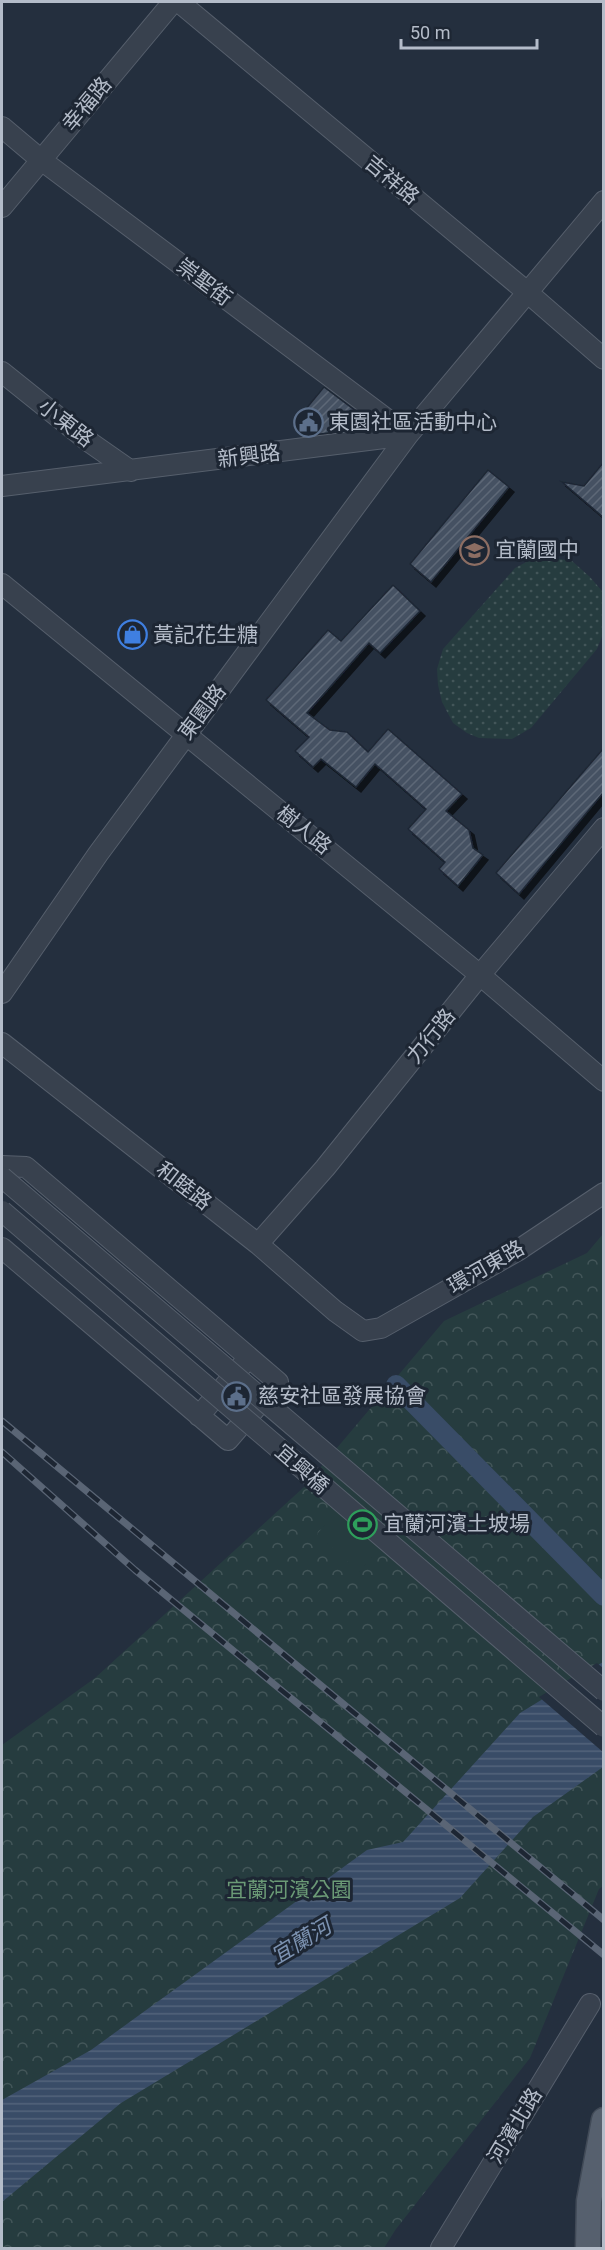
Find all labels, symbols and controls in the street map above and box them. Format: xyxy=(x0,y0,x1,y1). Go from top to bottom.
scale bar xyxy=(401,12,538,50)
text: 50 m xyxy=(410,22,450,43)
street label: 幸福路 xyxy=(58,72,116,136)
street label: 吉祥路 xyxy=(360,151,424,209)
street label: 崇聖街 xyxy=(172,253,236,311)
street label: 小東路 xyxy=(34,394,98,452)
public building icon: 東園社區活動中心 xyxy=(292,406,324,438)
place label: 東園社區活動中心 xyxy=(329,410,497,434)
street label: 新興路 xyxy=(216,440,282,472)
school or university icon: 宜蘭國中 xyxy=(458,534,490,566)
place label: 宜蘭國中 xyxy=(495,538,579,562)
shop icon: 黃記花生糖 xyxy=(116,619,148,651)
place label: 黃記花生糖 xyxy=(153,623,258,647)
street label: 東園路 xyxy=(173,680,231,744)
street label: 樹人路 xyxy=(272,801,336,859)
street label: 力行路 xyxy=(402,1004,460,1068)
street label: 和睦路 xyxy=(152,1157,216,1215)
street label: 環河東路 xyxy=(444,1236,528,1298)
public building icon: 慈安社區發展協會 xyxy=(221,1380,253,1412)
place label: 慈安社區發展協會 xyxy=(258,1384,426,1408)
street label: 宜興橋 xyxy=(270,1439,334,1499)
sports icon: 宜蘭河濱土坡場 xyxy=(346,1508,378,1540)
place label: 宜蘭河濱土坡場 xyxy=(383,1512,530,1536)
park label: 宜蘭河濱公園 xyxy=(226,1878,352,1902)
water label: 宜蘭河 xyxy=(266,1911,339,1969)
street label: 河濱北路 xyxy=(483,2084,547,2168)

